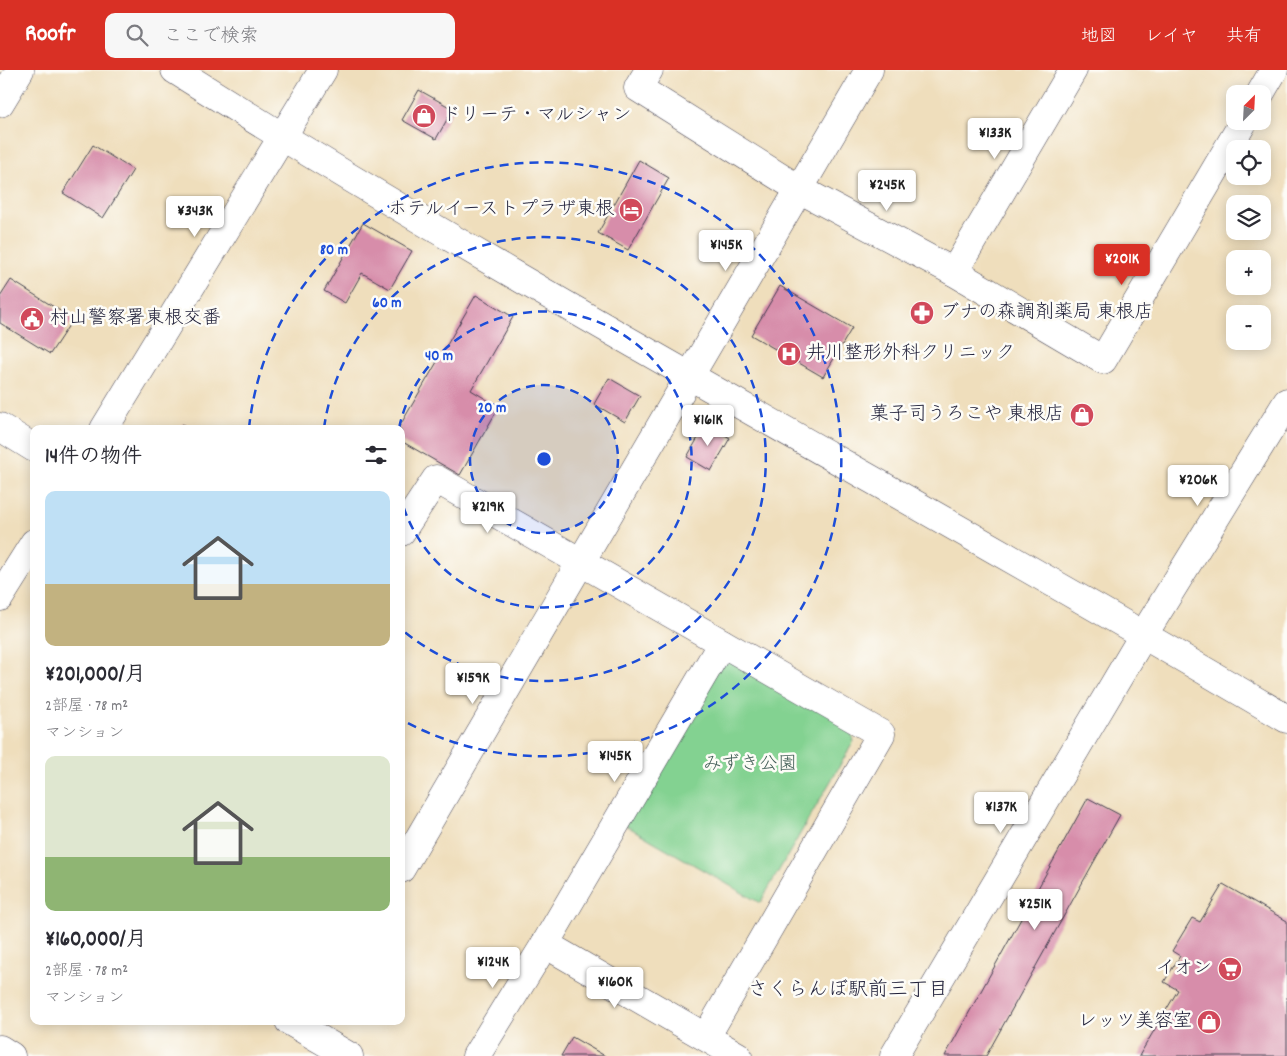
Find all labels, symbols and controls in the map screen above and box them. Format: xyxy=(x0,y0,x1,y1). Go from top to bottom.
search box xyxy=(105,13,455,58)
text: Roofr xyxy=(25,18,75,52)
icon: search xyxy=(123,21,151,49)
text: ここで検索 xyxy=(163,24,258,51)
text: 地図 xyxy=(1081,25,1117,50)
text: レイヤ xyxy=(1145,25,1198,50)
text: 共有 xyxy=(1226,25,1262,50)
north arrow xyxy=(1226,85,1271,130)
map controls xyxy=(1226,85,1271,350)
shop icon: ドリーテ・マルシャン xyxy=(411,103,437,129)
place label: ドリーテ・マルシャン xyxy=(442,103,632,130)
pin: ¥133K xyxy=(960,118,1030,160)
text: ¥133K xyxy=(979,122,1011,145)
button: locate xyxy=(1226,140,1271,185)
pin: ¥245K xyxy=(852,170,922,212)
text: ¥245K xyxy=(869,174,905,197)
button: layers xyxy=(1226,195,1271,240)
pin: ¥343K xyxy=(160,196,230,238)
place label: ホテルイーストプラザ東根 xyxy=(388,197,615,224)
hotel icon: ホテルイーストプラザ東根 xyxy=(618,197,644,223)
text: ¥343K xyxy=(177,200,213,223)
pin: ¥145K xyxy=(691,230,761,272)
text: ¥145K xyxy=(710,234,742,257)
text: 80 m xyxy=(320,240,348,262)
pin: ¥201K xyxy=(1087,244,1157,286)
text: ¥201K xyxy=(1105,248,1139,271)
button: + xyxy=(1226,250,1271,295)
text: 60 m xyxy=(372,293,402,315)
pharmacy icon: ブナの森調剤薬局 東根店 xyxy=(909,300,935,326)
place label: ブナの森調剤薬局 東根店 xyxy=(940,300,1153,327)
button: − xyxy=(1226,305,1271,350)
public building icon: 村山警察署東根交番 xyxy=(19,306,45,332)
place label: 村山警察署東根交番 xyxy=(50,306,221,333)
hospital icon: 井川整形外科クリニック xyxy=(776,341,802,367)
place label: 井川整形外科クリニック xyxy=(806,341,1015,368)
text: 40 m xyxy=(425,346,453,368)
text: 20 m xyxy=(478,398,506,420)
place label: 菓子司うろこや 東根店 xyxy=(870,402,1064,429)
shop icon: 菓子司うろこや 東根店 xyxy=(1069,402,1095,428)
pin: ¥161K xyxy=(673,404,743,447)
text: ¥161K xyxy=(693,409,723,432)
icon: filters xyxy=(362,441,390,469)
text: 14件の物件 xyxy=(45,443,142,473)
centre of rings xyxy=(535,450,553,468)
pin: ¥206K xyxy=(1163,464,1233,507)
text: ¥206K xyxy=(1179,469,1217,492)
pin: ¥219K xyxy=(453,492,523,534)
text: ¥219K xyxy=(472,496,504,519)
icon: home xyxy=(173,523,263,613)
text: ¥201,000/月 xyxy=(45,661,146,691)
pin: ¥159K xyxy=(438,662,508,705)
text: ¥159K xyxy=(456,667,490,690)
text: 2部屋 · 78 m² xyxy=(45,695,128,718)
text: マンション xyxy=(45,722,124,745)
pin: ¥145K xyxy=(580,740,650,783)
text: ¥145K xyxy=(599,745,631,768)
park label: みずき公園 xyxy=(703,752,797,779)
icon: home xyxy=(173,788,263,878)
pin: ¥137K xyxy=(966,792,1036,834)
text: ¥137K xyxy=(985,796,1017,819)
pin: ¥251K xyxy=(1000,888,1070,931)
text: ¥251K xyxy=(1018,893,1052,916)
text: ¥160,000/月 xyxy=(45,926,147,956)
pin: ¥124K xyxy=(458,946,528,989)
text: ¥124K xyxy=(477,951,509,974)
place label: イオン xyxy=(1156,956,1212,983)
supermarket icon: イオン xyxy=(1217,956,1243,982)
text: 2部屋 · 78 m² xyxy=(45,960,128,983)
pin: ¥160K xyxy=(580,966,650,1009)
text: ¥160K xyxy=(597,971,633,994)
district label: さくらんぼ駅前三丁目 xyxy=(748,977,948,1005)
text: マンション xyxy=(45,987,124,1010)
place label: レッツ美容室 xyxy=(1078,1009,1192,1036)
shop icon: レッツ美容室 xyxy=(1196,1009,1222,1035)

